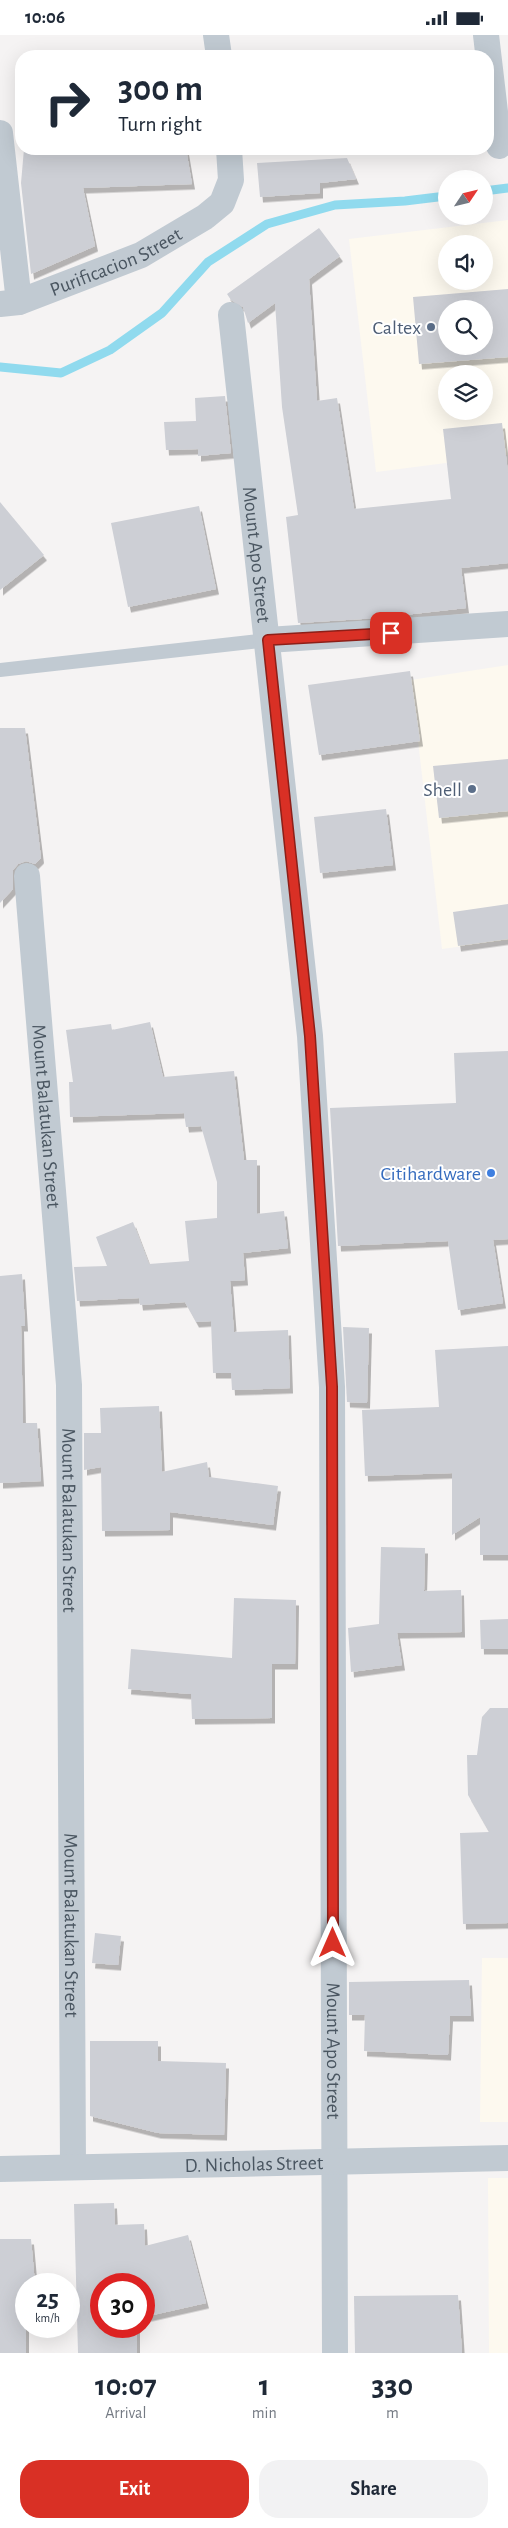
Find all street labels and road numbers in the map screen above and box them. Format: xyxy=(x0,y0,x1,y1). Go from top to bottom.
street label: Purificacion Street xyxy=(47,224,186,300)
street label: Mount Apo Street xyxy=(239,486,274,624)
street label: Mount Balatukan Street xyxy=(28,1023,63,1210)
street label: Mount Balatukan Street xyxy=(58,1428,79,1613)
street label: Mount Balatukan Street xyxy=(60,1833,81,2018)
street label: Mount Apo Street xyxy=(323,1983,343,2120)
street label: D. Nicholas Street xyxy=(185,2153,324,2176)

